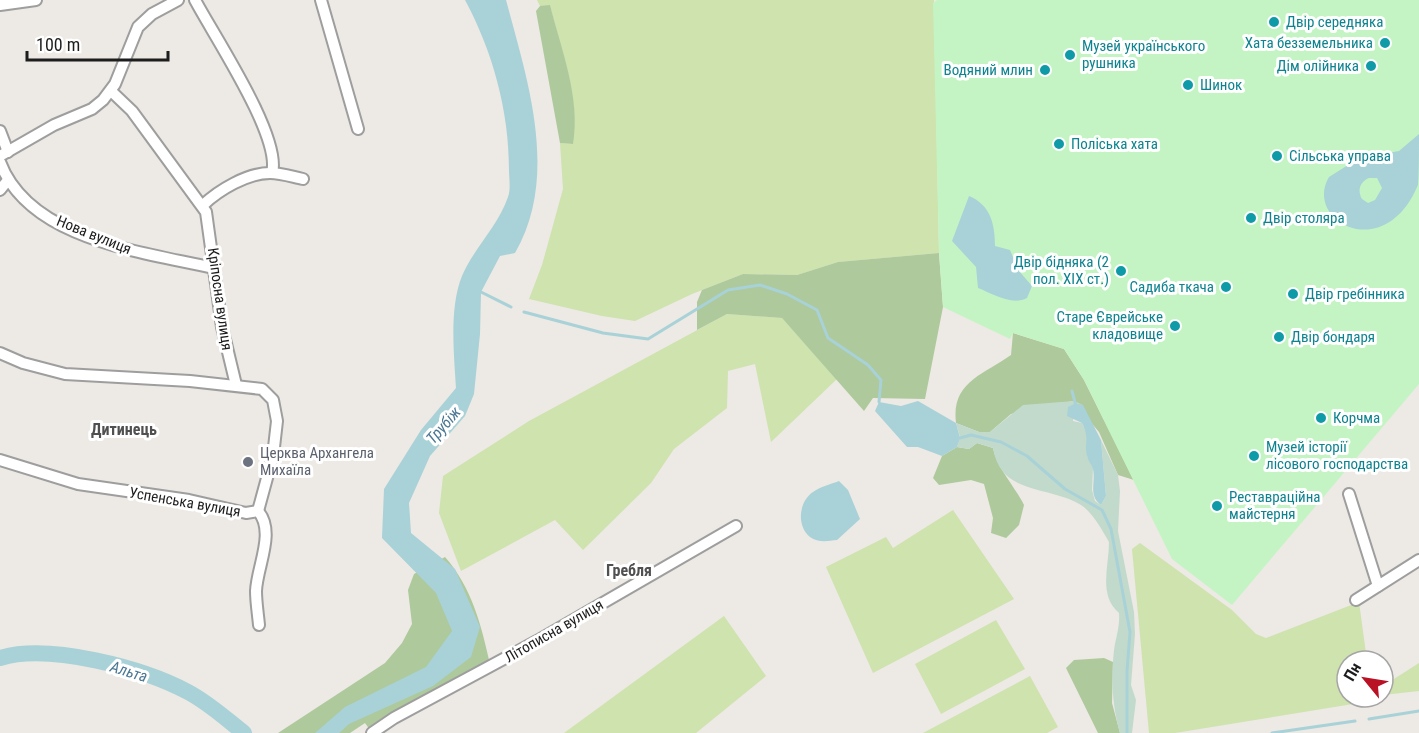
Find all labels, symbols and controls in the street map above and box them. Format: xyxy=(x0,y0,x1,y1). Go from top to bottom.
place label: Двір середняка xyxy=(1286,13,1383,31)
marker: Двір середняка xyxy=(1267,15,1281,29)
scale bar xyxy=(27,24,168,62)
text: 100 m xyxy=(36,34,80,55)
place label: Хата безземельника xyxy=(1245,34,1373,52)
marker: Хата безземельника xyxy=(1378,36,1392,50)
place label: Музей українського рушника xyxy=(1082,37,1205,72)
marker: Музей українського рушника xyxy=(1063,48,1077,62)
place label: Дім олійника xyxy=(1277,57,1359,75)
marker: Дім олійника xyxy=(1364,59,1378,73)
place label: Водяний млин xyxy=(944,61,1033,79)
marker: Водяний млин xyxy=(1038,63,1052,77)
place label: Шинок xyxy=(1200,76,1242,94)
marker: Шинок xyxy=(1181,78,1195,92)
place label: Поліська хата xyxy=(1071,135,1158,153)
marker: Поліська хата xyxy=(1052,137,1066,151)
place label: Сільська управа xyxy=(1289,147,1391,165)
marker: Сільська управа xyxy=(1270,149,1284,163)
place label: Двір столяра xyxy=(1263,209,1345,227)
marker: Двір столяра xyxy=(1244,211,1258,225)
street label: Нова вулиця xyxy=(54,212,134,258)
street label: Кріпосна вулиця xyxy=(204,247,236,351)
place label: Двір бідняка (2 пол. XIX ст.) xyxy=(1014,253,1109,288)
marker: Двір бідняка (2 пол. XIX ст.) xyxy=(1114,264,1128,278)
place label: Садиба ткача xyxy=(1130,278,1214,296)
marker: Садиба ткача xyxy=(1219,280,1233,294)
place label: Двір гребінника xyxy=(1305,285,1405,303)
marker: Двір гребінника xyxy=(1286,287,1300,301)
place label: Старе Єврейське кладовище xyxy=(1056,308,1163,343)
marker: Старе Єврейське кладовище xyxy=(1168,319,1182,333)
place label: Двір бондаря xyxy=(1291,328,1375,346)
marker: Двір бондаря xyxy=(1272,330,1286,344)
water label: Трубіж xyxy=(422,402,465,448)
place label: Корчма xyxy=(1333,409,1380,427)
marker: Корчма xyxy=(1314,411,1328,425)
district label: Дитинець xyxy=(91,420,157,439)
place label: Музей історії лісового господарства xyxy=(1266,438,1408,473)
place label: Церква Архангела Михаїла xyxy=(260,444,374,479)
marker: Музей історії лісового господарства xyxy=(1247,449,1261,463)
marker: Церква Архангела Михаїла xyxy=(241,455,255,469)
street label: Успенська вулиця xyxy=(128,483,242,521)
place label: Реставраційна майстерня xyxy=(1229,488,1321,523)
marker: Реставраційна майстерня xyxy=(1210,499,1224,513)
district label: Гребля xyxy=(606,561,652,580)
street label: Літописна вулиця xyxy=(502,596,606,666)
north arrow xyxy=(1335,649,1395,709)
water label: Альта xyxy=(107,657,150,686)
text: Пн xyxy=(1340,659,1365,684)

